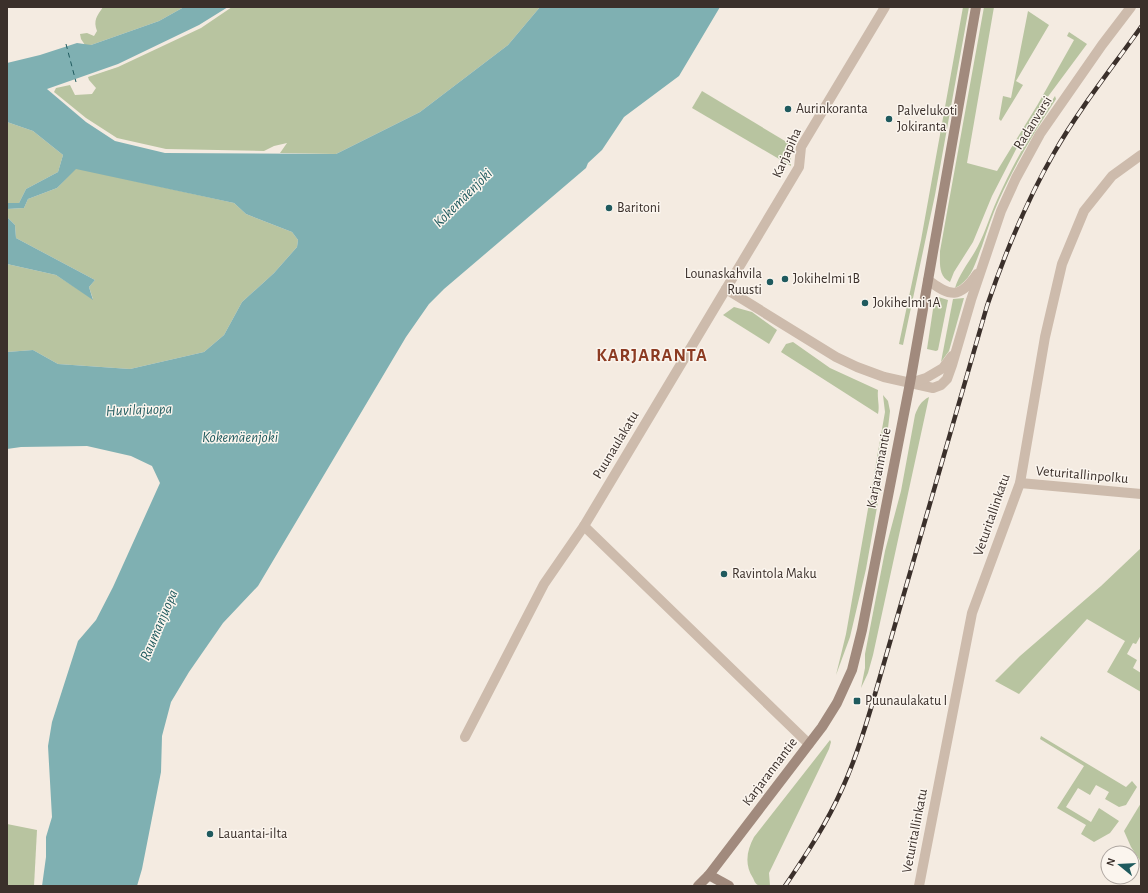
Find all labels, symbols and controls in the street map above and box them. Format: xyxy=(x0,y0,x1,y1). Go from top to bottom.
street label: Radanvarsi xyxy=(1011,94,1055,152)
place label: Aurinkoranta xyxy=(796,102,868,116)
marker: Aurinkoranta xyxy=(783,104,793,114)
place label: Palvelukoti Jokiranta xyxy=(897,104,958,134)
marker: Palvelukoti Jokiranta xyxy=(884,114,894,124)
street label: Karjapiha xyxy=(770,126,804,180)
water label: Kokemäenjoki xyxy=(431,166,495,230)
place label: Baritoni xyxy=(617,201,660,215)
marker: Baritoni xyxy=(604,203,614,213)
place label: Lounaskahvila Ruusti xyxy=(685,267,763,297)
place label: Jokihelmi 1B xyxy=(793,272,860,286)
marker: Jokihelmi 1B xyxy=(780,274,790,284)
marker: Lounaskahvila Ruusti xyxy=(765,277,775,287)
place label: Jokihelmi 1A xyxy=(873,296,941,310)
marker: Jokihelmi 1A xyxy=(860,298,870,308)
district label: KARJARANTA xyxy=(596,347,708,365)
water label: Huvilajuopa xyxy=(106,401,172,419)
street label: Puunaulakatu xyxy=(590,409,642,481)
street label: Karjarannantie xyxy=(864,427,894,509)
water label: Kokemäenjoki xyxy=(202,430,278,445)
street label: Veturitallinpolku xyxy=(1035,464,1129,486)
street label: Veturitallinkatu xyxy=(971,472,1013,558)
place label: Ravintola Maku xyxy=(732,567,817,581)
marker: Ravintola Maku xyxy=(719,569,729,579)
water label: Raumanjuopa xyxy=(137,587,181,663)
place label: Puunaulakatu I xyxy=(865,694,947,708)
marker: Puunaulakatu I xyxy=(852,696,862,706)
street label: Karjarannantie xyxy=(740,735,800,809)
street label: Veturitallinkatu xyxy=(900,788,930,874)
place label: Lauantai-ilta xyxy=(218,827,288,841)
marker: Lauantai-ilta xyxy=(205,829,215,839)
north arrow xyxy=(1100,845,1140,885)
text: N xyxy=(1105,857,1117,867)

